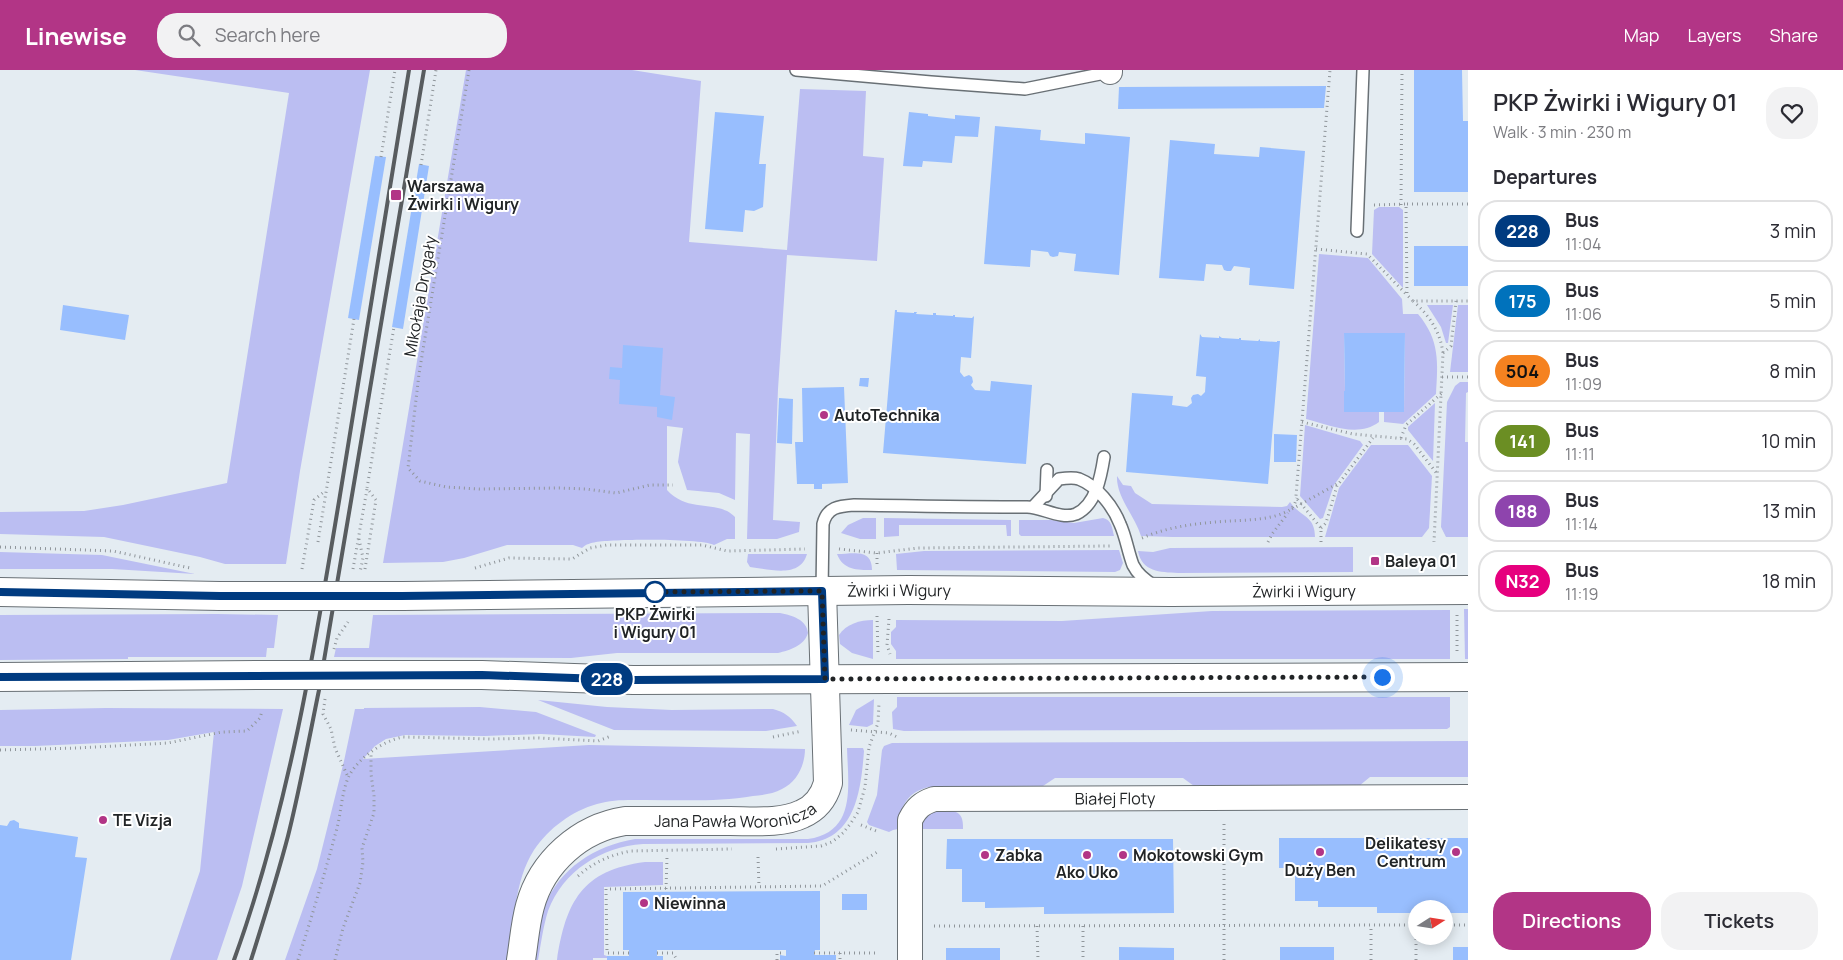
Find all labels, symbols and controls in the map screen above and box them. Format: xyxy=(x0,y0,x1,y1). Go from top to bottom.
search box xyxy=(157,13,507,58)
text: Linewise xyxy=(25,19,127,52)
icon: search xyxy=(175,21,203,49)
text: Search here xyxy=(215,22,320,48)
text: Map xyxy=(1624,23,1659,47)
text: Layers xyxy=(1687,23,1741,47)
text: Share xyxy=(1769,23,1818,47)
text: PKP Żwirki i Wigury 01 xyxy=(1493,85,1737,118)
button: heart xyxy=(1766,87,1818,139)
text: Walk · 3 min · 230 m xyxy=(1493,121,1631,143)
text: Departures xyxy=(1493,164,1597,190)
place label: Warszawa Żwirki i Wigury xyxy=(407,175,519,215)
marker: Warszawa Żwirki i Wigury xyxy=(389,188,403,202)
text: Bus xyxy=(1565,207,1599,233)
text: 3 min xyxy=(1770,218,1816,244)
text: 228 xyxy=(1506,219,1539,243)
street label: Mikołaja Drygały xyxy=(399,233,442,358)
text: 11:04 xyxy=(1565,233,1601,255)
text: Bus xyxy=(1565,277,1599,303)
text: 5 min xyxy=(1769,288,1816,314)
text: 175 xyxy=(1508,289,1537,313)
text: 11:06 xyxy=(1565,303,1602,325)
text: Bus xyxy=(1565,347,1599,373)
text: 8 min xyxy=(1769,358,1816,384)
text: 504 xyxy=(1506,359,1539,383)
text: 11:09 xyxy=(1565,373,1602,395)
place label: AutoTechnika xyxy=(834,404,940,426)
marker: AutoTechnika xyxy=(818,409,830,421)
text: Bus xyxy=(1565,417,1599,443)
text: 10 min xyxy=(1761,428,1816,454)
text: 141 xyxy=(1509,429,1536,453)
text: 11:11 xyxy=(1565,443,1595,465)
text: Bus xyxy=(1565,487,1599,513)
text: 13 min xyxy=(1762,498,1816,524)
text: 188 xyxy=(1508,499,1537,523)
text: 11:14 xyxy=(1565,513,1598,535)
place label: Baleya 01 xyxy=(1385,550,1457,572)
marker: Baleya 01 xyxy=(1369,555,1381,567)
text: Bus xyxy=(1565,557,1599,583)
text: 18 min xyxy=(1762,568,1816,594)
text: N32 xyxy=(1505,569,1540,593)
street label: Żwirki i Wigury xyxy=(847,579,952,602)
street label: Żwirki i Wigury xyxy=(1252,580,1357,602)
marker: PKP Żwirki i Wigury 01 xyxy=(644,581,666,603)
text: 11:19 xyxy=(1565,583,1598,605)
place label: PKP Żwirki i Wigury 01 xyxy=(613,603,697,643)
line badge: 228 xyxy=(578,663,636,695)
your location xyxy=(1370,665,1395,690)
text: 228 xyxy=(591,667,623,691)
street label: Białej Floty xyxy=(1075,787,1156,809)
street label: Jana Pawła Woronicza xyxy=(654,798,821,832)
place label: TE Vizja xyxy=(113,809,172,831)
marker: TE Vizja xyxy=(97,814,109,826)
place label: Delikatesy Centrum xyxy=(1365,832,1446,872)
place label: Zabka xyxy=(995,844,1043,866)
place label: Mokotowski Gym xyxy=(1133,844,1264,866)
marker: Duży Ben xyxy=(1314,846,1326,858)
marker: Delikatesy Centrum xyxy=(1450,846,1462,858)
marker: Zabka xyxy=(979,849,991,861)
marker: Ako Uko xyxy=(1081,849,1093,861)
marker: Mokotowski Gym xyxy=(1117,849,1129,861)
place label: Duży Ben xyxy=(1284,859,1356,881)
place label: Ako Uko xyxy=(1056,861,1118,883)
place label: Niewinna xyxy=(654,892,726,914)
button: Directions xyxy=(1493,892,1651,950)
button: Tickets xyxy=(1661,892,1818,950)
marker: Niewinna xyxy=(638,897,650,909)
north arrow xyxy=(1408,900,1452,945)
map controls xyxy=(1408,900,1453,945)

